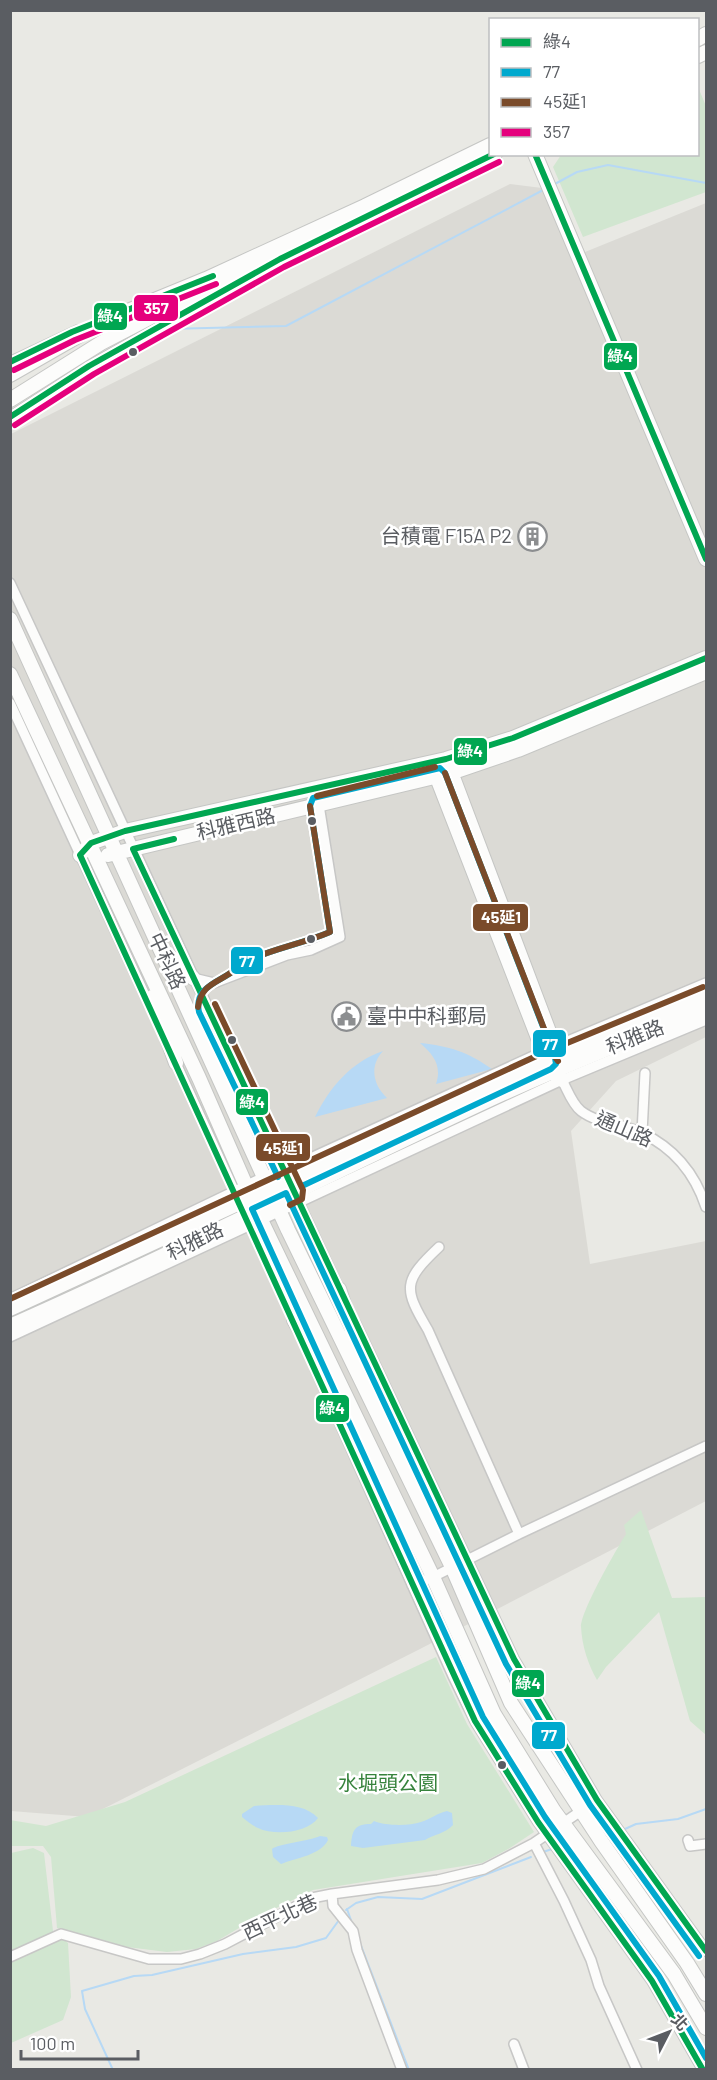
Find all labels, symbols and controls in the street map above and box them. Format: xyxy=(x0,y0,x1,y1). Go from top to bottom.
legend xyxy=(489,18,699,156)
text: 綠4 xyxy=(543,30,571,52)
text: 77 xyxy=(543,60,561,82)
text: 45延1 xyxy=(543,90,586,112)
text: 357 xyxy=(543,120,571,142)
line badge: 357 xyxy=(133,294,179,322)
text: 357 xyxy=(143,298,169,317)
line badge: 綠4 xyxy=(93,302,128,331)
text: 綠4 xyxy=(97,306,123,325)
line badge: 綠4 xyxy=(603,342,638,371)
unlabelled marker xyxy=(127,346,139,358)
text: 綠4 xyxy=(607,346,633,365)
building icon: 台積電 F15A P2 xyxy=(517,520,549,552)
place label: 台積電 F15A P2 xyxy=(381,523,512,547)
line badge: 綠4 xyxy=(453,737,488,766)
text: 綠4 xyxy=(457,741,483,760)
street label: 科雅西路 xyxy=(194,802,277,844)
unlabelled marker xyxy=(306,815,318,827)
line badge: 45延1 xyxy=(472,903,529,932)
text: 45延1 xyxy=(481,907,521,926)
street label: 中科路 xyxy=(144,928,191,993)
unlabelled marker xyxy=(305,933,317,945)
line badge: 77 xyxy=(230,946,264,975)
text: 77 xyxy=(239,951,255,970)
public building icon: 臺中中科郵局 xyxy=(330,1000,362,1032)
place label: 臺中中科郵局 xyxy=(367,1003,487,1027)
street label: 科雅路 xyxy=(602,1014,667,1058)
line badge: 77 xyxy=(532,1029,567,1058)
unlabelled marker xyxy=(226,1034,238,1046)
text: 77 xyxy=(542,1034,558,1053)
line badge: 綠4 xyxy=(235,1088,269,1116)
text: 綠4 xyxy=(239,1092,265,1111)
street label: 通山路 xyxy=(592,1105,657,1151)
line badge: 45延1 xyxy=(255,1133,311,1162)
text: 45延1 xyxy=(263,1138,303,1157)
street label: 科雅路 xyxy=(162,1216,227,1264)
line badge: 綠4 xyxy=(315,1394,350,1423)
text: 綠4 xyxy=(319,1398,345,1417)
line badge: 綠4 xyxy=(511,1669,545,1698)
text: 綠4 xyxy=(515,1673,541,1692)
line badge: 77 xyxy=(531,1721,566,1750)
text: 77 xyxy=(541,1725,557,1744)
unlabelled marker xyxy=(496,1759,508,1771)
park label: 水堀頭公園 xyxy=(338,1770,438,1794)
street label: 西平北巷 xyxy=(238,1888,321,1944)
north arrow xyxy=(639,2002,699,2062)
text: 北 xyxy=(668,2009,693,2034)
scale bar xyxy=(21,2023,138,2061)
text: 100 m xyxy=(30,2032,75,2054)

